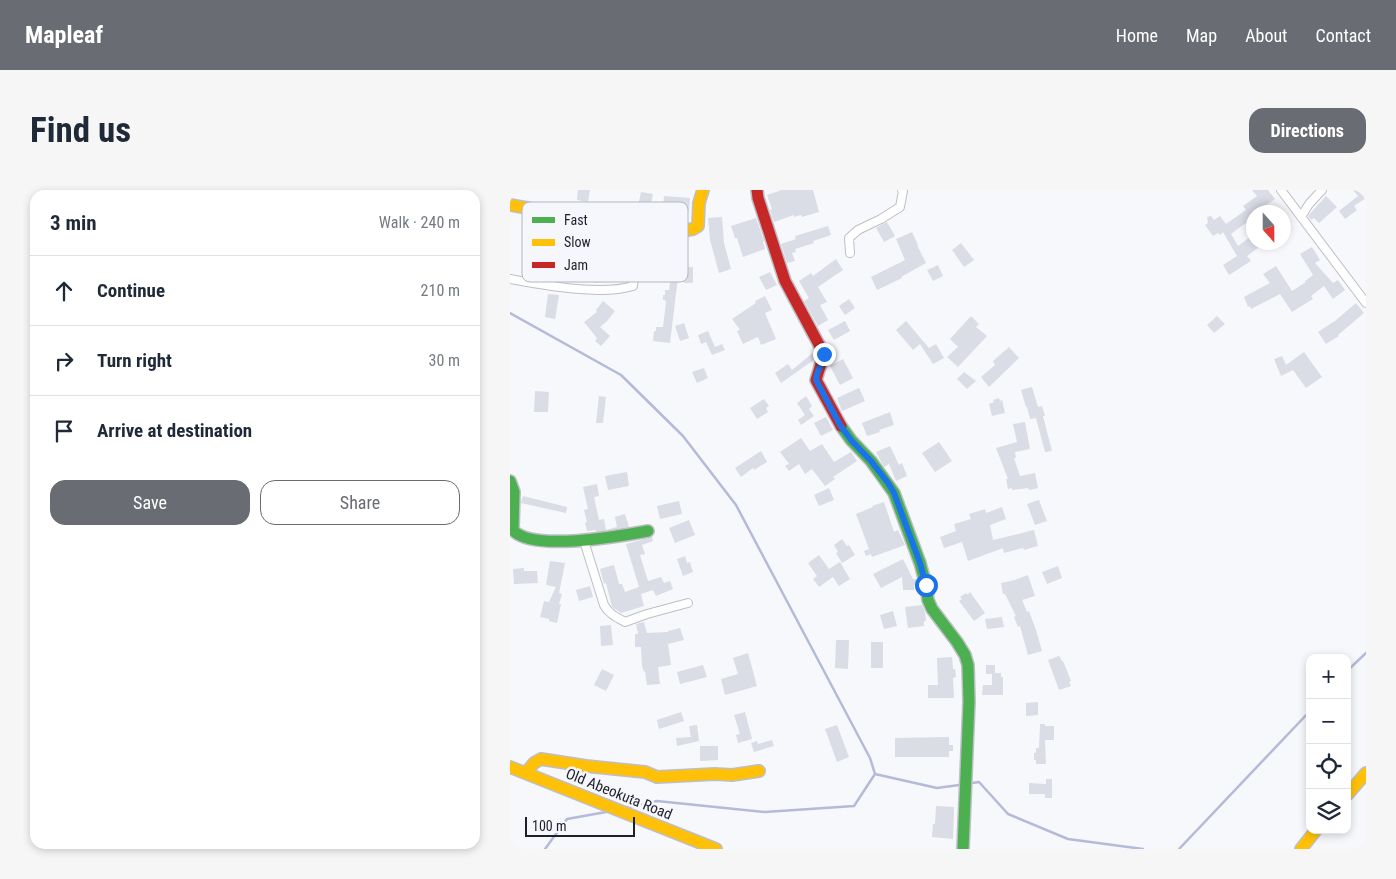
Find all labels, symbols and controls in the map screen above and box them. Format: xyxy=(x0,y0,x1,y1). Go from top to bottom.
text: Mapleaf xyxy=(25,21,103,49)
text: Home xyxy=(1116,25,1158,46)
text: Map xyxy=(1186,25,1217,46)
text: About xyxy=(1245,25,1287,46)
text: Contact xyxy=(1315,25,1371,46)
button: Directions xyxy=(1249,108,1366,153)
text: Find us xyxy=(30,110,131,151)
legend xyxy=(522,202,688,282)
north arrow xyxy=(1246,205,1291,250)
text: 3 min xyxy=(50,211,97,235)
text: Fast xyxy=(564,212,588,228)
text: Walk · 240 m xyxy=(379,213,460,232)
text: Slow xyxy=(564,234,591,250)
text: Jam xyxy=(564,257,588,273)
icon: ahead xyxy=(50,277,78,305)
text: Continue xyxy=(97,279,165,302)
text: 210 m xyxy=(421,281,460,300)
route end xyxy=(813,343,836,366)
icon: right xyxy=(50,347,78,375)
text: Turn right xyxy=(97,349,172,372)
text: 30 m xyxy=(428,351,460,370)
icon: arrive xyxy=(50,417,78,445)
text: Arrive at destination xyxy=(97,419,252,442)
button: Save xyxy=(50,480,250,525)
button: Share xyxy=(260,480,460,525)
route start xyxy=(915,574,938,597)
map controls xyxy=(1306,654,1351,834)
button: + xyxy=(1306,654,1351,699)
button: − xyxy=(1306,699,1351,744)
button: locate xyxy=(1306,744,1351,789)
street label: Old Abeokuta Road xyxy=(563,764,675,824)
button: layers xyxy=(1306,789,1351,834)
scale bar xyxy=(525,814,635,837)
text: 100 m xyxy=(532,818,567,834)

